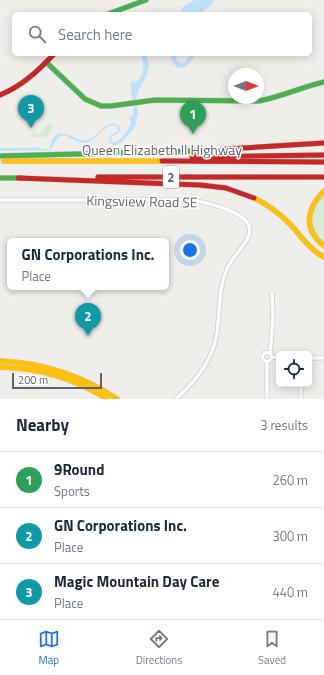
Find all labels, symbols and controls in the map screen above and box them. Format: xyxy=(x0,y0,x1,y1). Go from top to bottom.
search box xyxy=(12,12,312,56)
icon: search xyxy=(26,23,48,45)
text: Search here xyxy=(58,23,132,46)
north arrow xyxy=(228,68,264,104)
pin: 3 xyxy=(18,95,44,128)
pin: 1 xyxy=(180,101,206,134)
street label: Queen Elizabeth II Highway xyxy=(82,139,242,160)
road number: 2 xyxy=(163,166,179,188)
street label: Kingsview Road SE xyxy=(86,190,198,212)
popup xyxy=(7,238,169,290)
your location xyxy=(180,240,200,260)
text: GN Corporations Inc. xyxy=(22,243,154,266)
text: Place xyxy=(22,266,51,286)
pin: 2 xyxy=(75,303,101,336)
map controls xyxy=(276,351,312,387)
button: locate xyxy=(276,351,312,387)
scale bar xyxy=(12,371,102,390)
text: 200 m xyxy=(18,372,48,388)
text: Nearby xyxy=(16,412,69,438)
text: 3 results xyxy=(260,415,308,435)
text: 9Round xyxy=(54,458,104,481)
text: 1 xyxy=(25,470,33,490)
text: 260 m xyxy=(272,470,308,490)
text: Sports xyxy=(54,481,90,501)
text: GN Corporations Inc. xyxy=(54,514,187,537)
text: 2 xyxy=(25,526,33,546)
text: 300 m xyxy=(272,526,308,546)
text: Place xyxy=(54,537,83,557)
text: Magic Mountain Day Care xyxy=(54,570,219,593)
text: 3 xyxy=(25,582,33,602)
text: 440 m xyxy=(272,582,308,602)
text: Place xyxy=(54,593,83,613)
tab: Map xyxy=(38,628,60,668)
tab: Directions xyxy=(136,628,182,668)
tab: Saved xyxy=(258,628,286,668)

